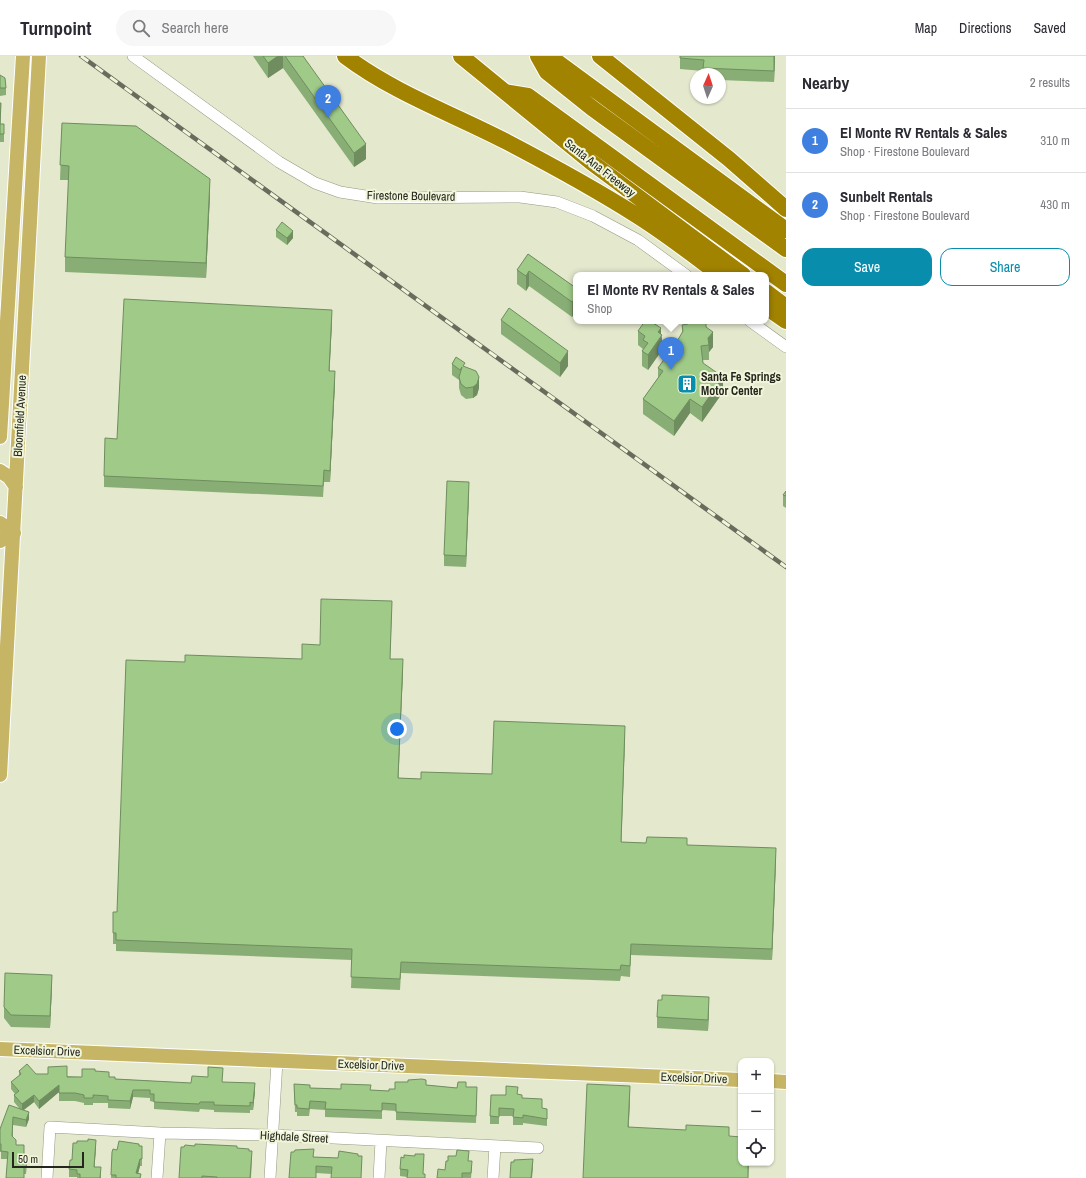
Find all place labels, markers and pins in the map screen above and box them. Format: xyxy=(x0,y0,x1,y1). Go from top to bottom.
pin: 2 xyxy=(315,85,341,118)
pin: 1 xyxy=(658,337,684,370)
place label: Santa Fe Springs Motor Center xyxy=(701,369,781,399)
building icon: Santa Fe Springs Motor Center xyxy=(676,373,698,395)

